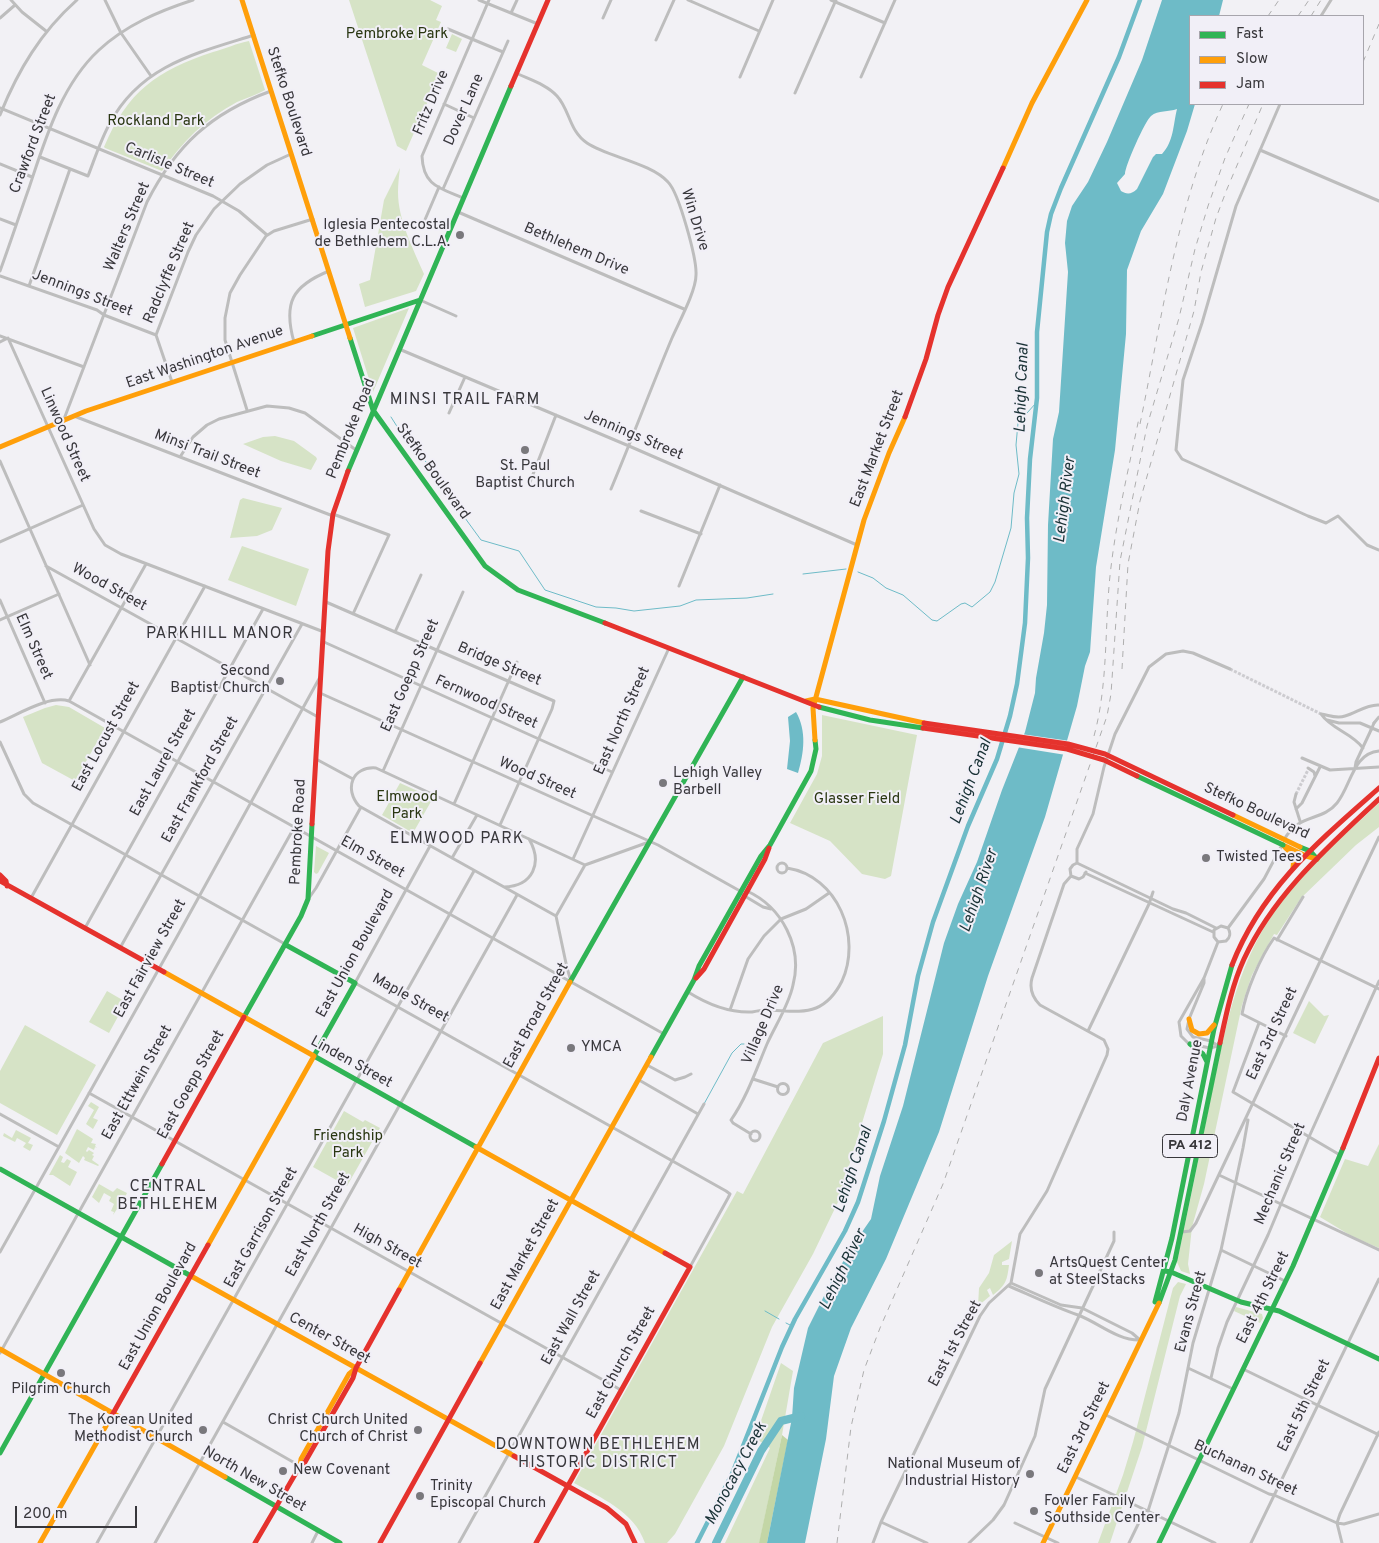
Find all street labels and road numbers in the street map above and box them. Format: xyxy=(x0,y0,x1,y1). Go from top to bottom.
street label: Stefko Boulevard xyxy=(262,45,314,159)
street label: Fritz Drive xyxy=(410,68,454,138)
street label: Dover Lane xyxy=(441,71,489,149)
street label: Crawford Street xyxy=(7,92,61,196)
street label: Carlisle Street xyxy=(122,139,216,193)
street label: Walters Street xyxy=(101,180,155,274)
street label: Win Drive xyxy=(676,187,712,253)
street label: Radclyffe Street xyxy=(140,219,200,327)
street label: Bethlehem Drive xyxy=(521,220,631,280)
street label: Jennings Street xyxy=(29,267,135,321)
street label: East Washington Avenue xyxy=(124,323,286,393)
street label: Pembroke Road xyxy=(324,376,380,482)
street label: Linwood Street xyxy=(35,385,93,485)
street label: East Market Street xyxy=(847,388,909,510)
street label: Jennings Street xyxy=(581,407,685,465)
street label: Stefko Boulevard xyxy=(391,420,473,524)
street label: Minsi Trail Street xyxy=(151,427,263,483)
street label: Wood Street xyxy=(68,560,150,616)
street label: Elm Street xyxy=(10,611,56,683)
street label: East Goepp Street xyxy=(378,617,444,735)
street label: Bridge Street xyxy=(454,639,544,691)
street label: East North Street xyxy=(591,664,655,778)
street label: Fernwood Street xyxy=(432,672,540,734)
street label: East Locust Street xyxy=(69,679,145,795)
street label: East Laurel Street xyxy=(127,706,201,820)
street label: East Frankford Street xyxy=(159,714,243,846)
street label: Wood Street xyxy=(496,754,578,804)
street label: Pembroke Road xyxy=(287,778,311,886)
street label: Stefko Boulevard xyxy=(1200,780,1312,844)
street label: Elm Street xyxy=(337,833,407,883)
street label: East Union Boulevard xyxy=(313,887,399,1021)
street label: East Fairview Street xyxy=(111,897,191,1021)
street label: East Broad Street xyxy=(500,960,574,1072)
street label: Maple Street xyxy=(368,971,452,1027)
street label: Village Drive xyxy=(739,982,789,1068)
street label: East 3rd Street xyxy=(1244,985,1302,1083)
street label: East Ettwein Street xyxy=(99,1023,177,1143)
street label: East Goepp Street xyxy=(155,1027,229,1143)
street label: Linden Street xyxy=(307,1033,395,1093)
street label: Daly Avenue xyxy=(1174,1038,1208,1124)
street label: Mechanic Street xyxy=(1251,1120,1311,1228)
road number: PA 412 xyxy=(1162,1134,1218,1158)
street label: East Garrison Street xyxy=(221,1165,303,1291)
street label: East North Street xyxy=(283,1170,355,1280)
street label: East Market Street xyxy=(488,1196,564,1314)
street label: High Street xyxy=(349,1221,425,1273)
street label: East Union Boulevard xyxy=(116,1240,202,1374)
street label: East 4th Street xyxy=(1234,1249,1294,1347)
street label: East Wall Street xyxy=(539,1267,605,1369)
street label: Evans Street xyxy=(1172,1269,1212,1355)
street label: East 1st Street xyxy=(926,1298,986,1390)
street label: East Church Street xyxy=(584,1304,660,1422)
street label: Center Street xyxy=(285,1309,373,1369)
street label: East 5th Street xyxy=(1275,1357,1335,1455)
street label: East 3rd Street xyxy=(1055,1379,1115,1477)
street label: Buchanan Street xyxy=(1190,1437,1300,1501)
street label: North New Street xyxy=(199,1443,309,1517)

